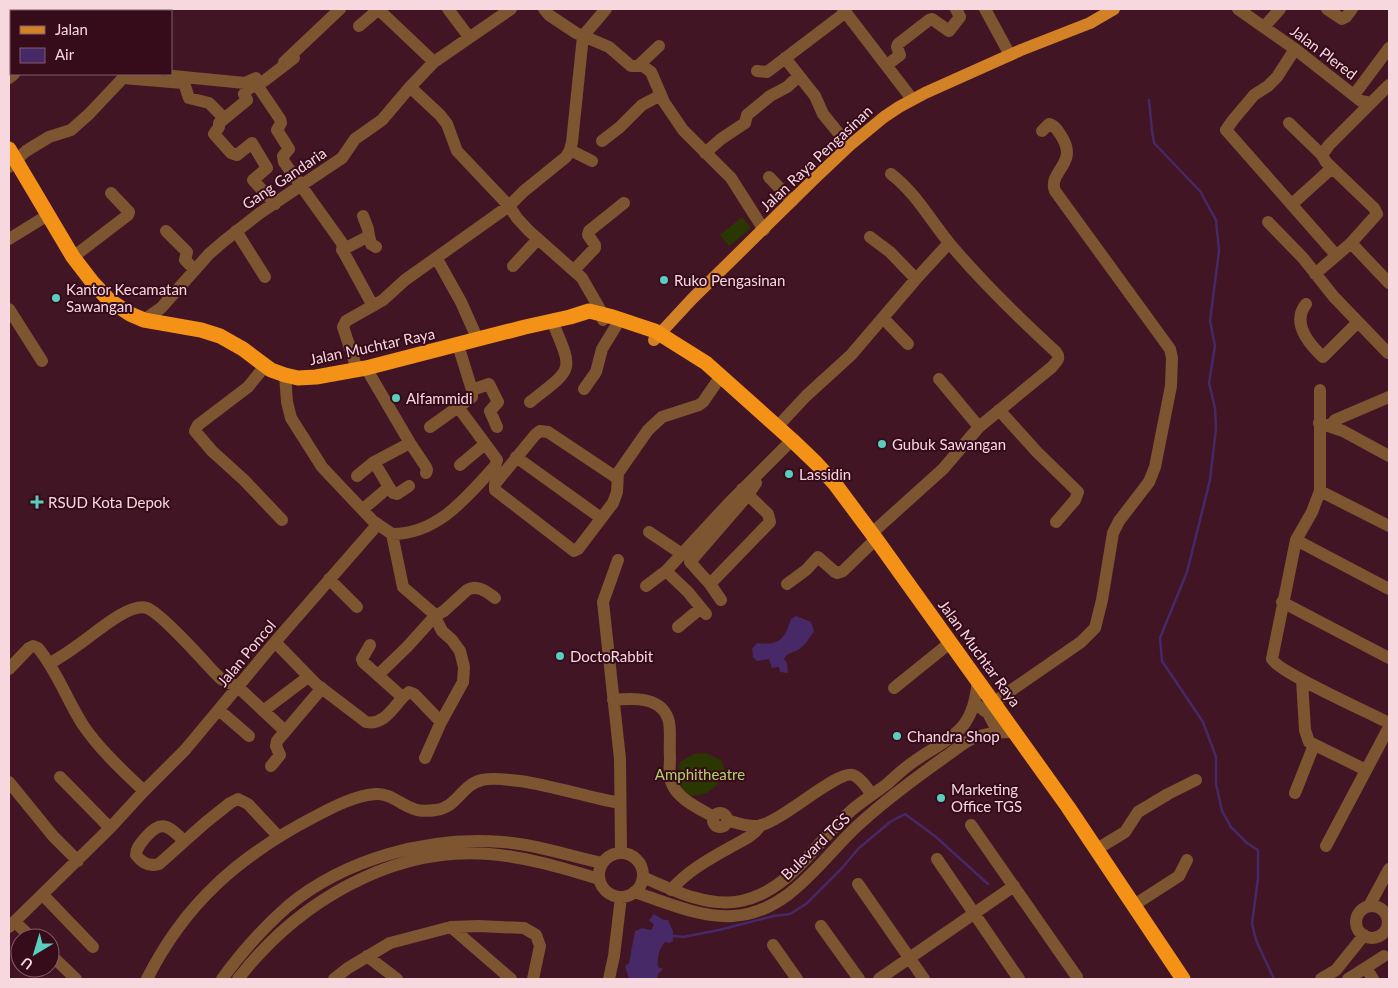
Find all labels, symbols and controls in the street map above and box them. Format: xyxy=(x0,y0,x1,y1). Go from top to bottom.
legend xyxy=(10,10,172,75)
text: Jalan xyxy=(55,20,88,38)
street label: Jalan Plered xyxy=(1287,21,1361,83)
text: Air xyxy=(55,45,75,63)
street label: Jalan Raya Pengasinan xyxy=(756,101,876,215)
street label: Gang Gandaria xyxy=(239,143,329,213)
place label: Ruko Pengasinan xyxy=(674,271,785,289)
marker: Ruko Pengasinan xyxy=(658,274,670,286)
place label: Kantor Kecamatan Sawangan xyxy=(66,280,187,315)
marker: Kantor Kecamatan Sawangan xyxy=(50,292,62,304)
street label: Jalan Muchtar Raya xyxy=(308,324,436,368)
place label: Alfammidi xyxy=(406,389,473,407)
marker: Alfammidi xyxy=(390,392,402,404)
place label: Gubuk Sawangan xyxy=(892,435,1006,453)
marker: Gubuk Sawangan xyxy=(876,438,888,450)
place label: Lassidin xyxy=(799,465,851,483)
marker: Lassidin xyxy=(783,468,795,480)
place label: RSUD Kota Depok xyxy=(48,493,170,511)
marker: RSUD Kota Depok xyxy=(30,495,44,509)
street label: Jalan Muchtar Raya xyxy=(935,596,1025,710)
street label: Jalan Poncol xyxy=(213,616,279,690)
place label: DoctoRabbit xyxy=(570,647,654,665)
marker: DoctoRabbit xyxy=(554,650,566,662)
place label: Chandra Shop xyxy=(907,727,1000,745)
marker: Chandra Shop xyxy=(891,730,903,742)
park label: Amphitheatre xyxy=(655,765,745,783)
place label: Marketing Office TGS xyxy=(951,780,1022,815)
marker: Marketing Office TGS xyxy=(935,792,947,804)
street label: Bulevard TGS xyxy=(777,809,853,883)
north arrow xyxy=(10,928,60,978)
text: U xyxy=(17,954,36,974)

